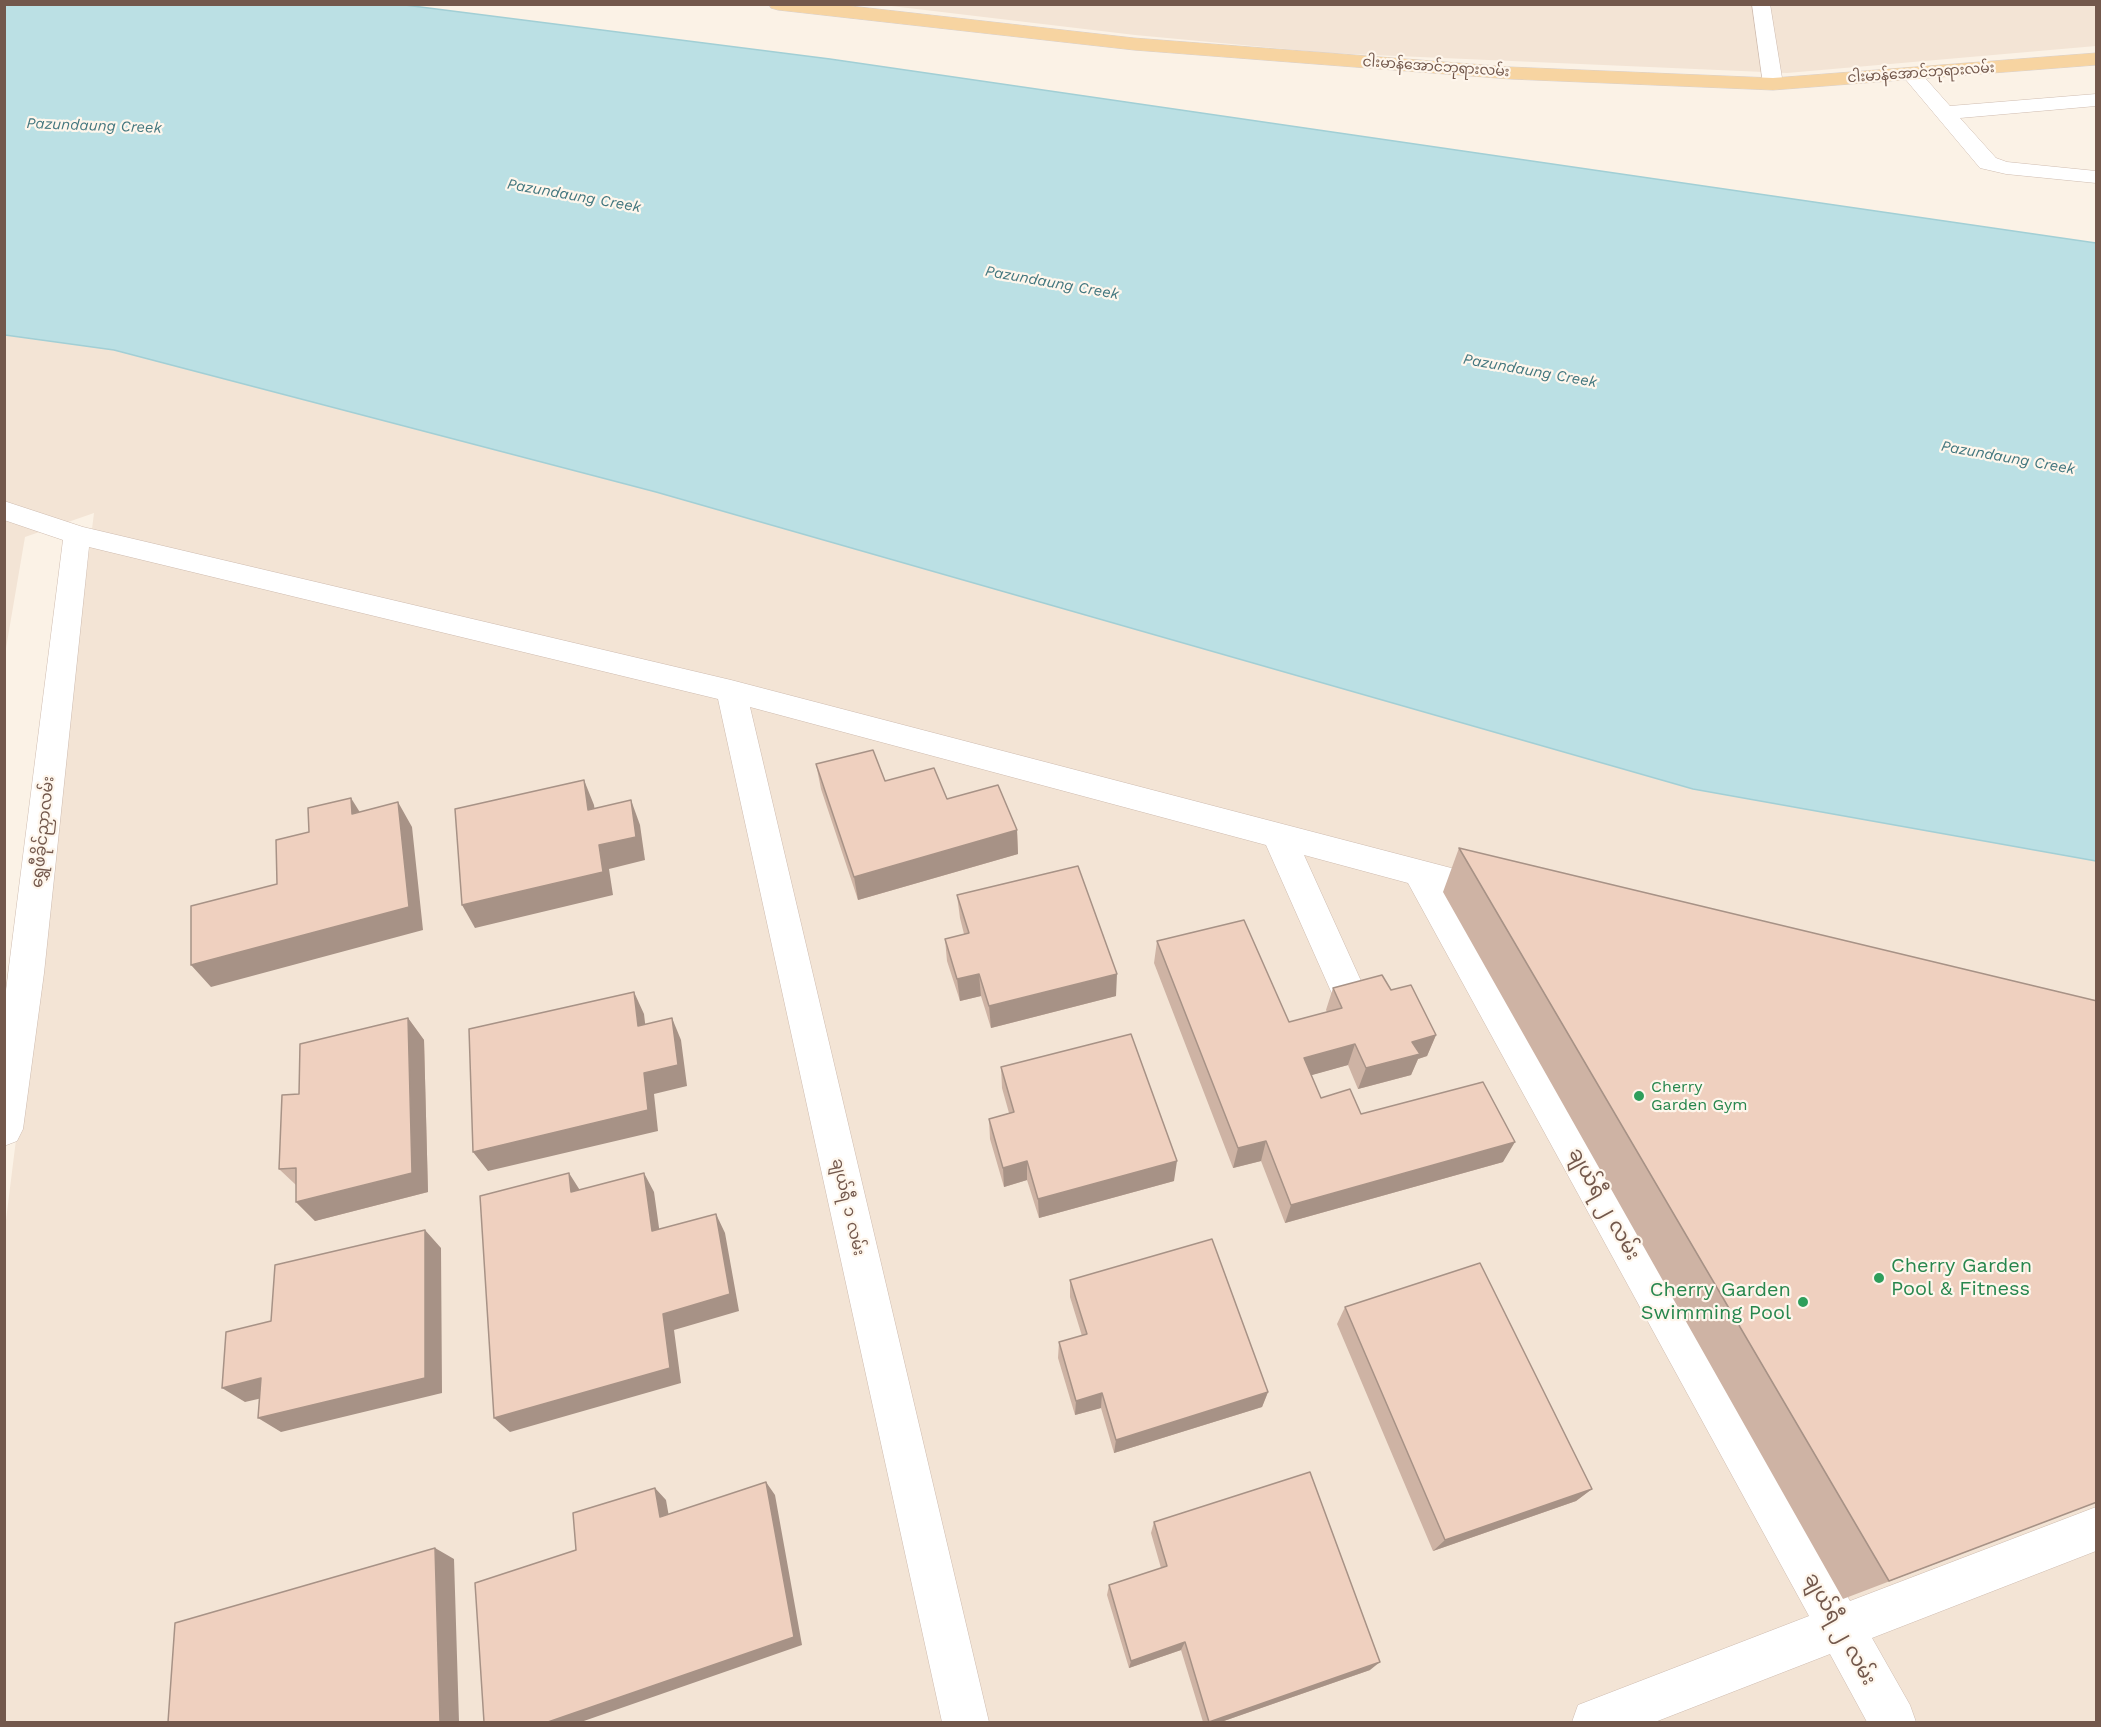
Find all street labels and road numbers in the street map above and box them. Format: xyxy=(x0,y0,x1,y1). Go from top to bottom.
street label: ငါးမာန်အောင်ဘုရားလမ်း xyxy=(1362,53,1510,81)
street label: ငါးမာန်အောင်ဘုရားလမ်း xyxy=(1847,59,1995,87)
street label: ရွှေဖီခိုင်ညှာလမ်း xyxy=(28,775,58,889)
street label: ချယ်ရီ ၂ လမ်း xyxy=(1563,1143,1645,1265)
street label: ချယ်ရီ ၁ လမ်း xyxy=(827,1157,869,1257)
street label: ချယ်ရီ ၂ လမ်း xyxy=(1799,1568,1881,1690)

